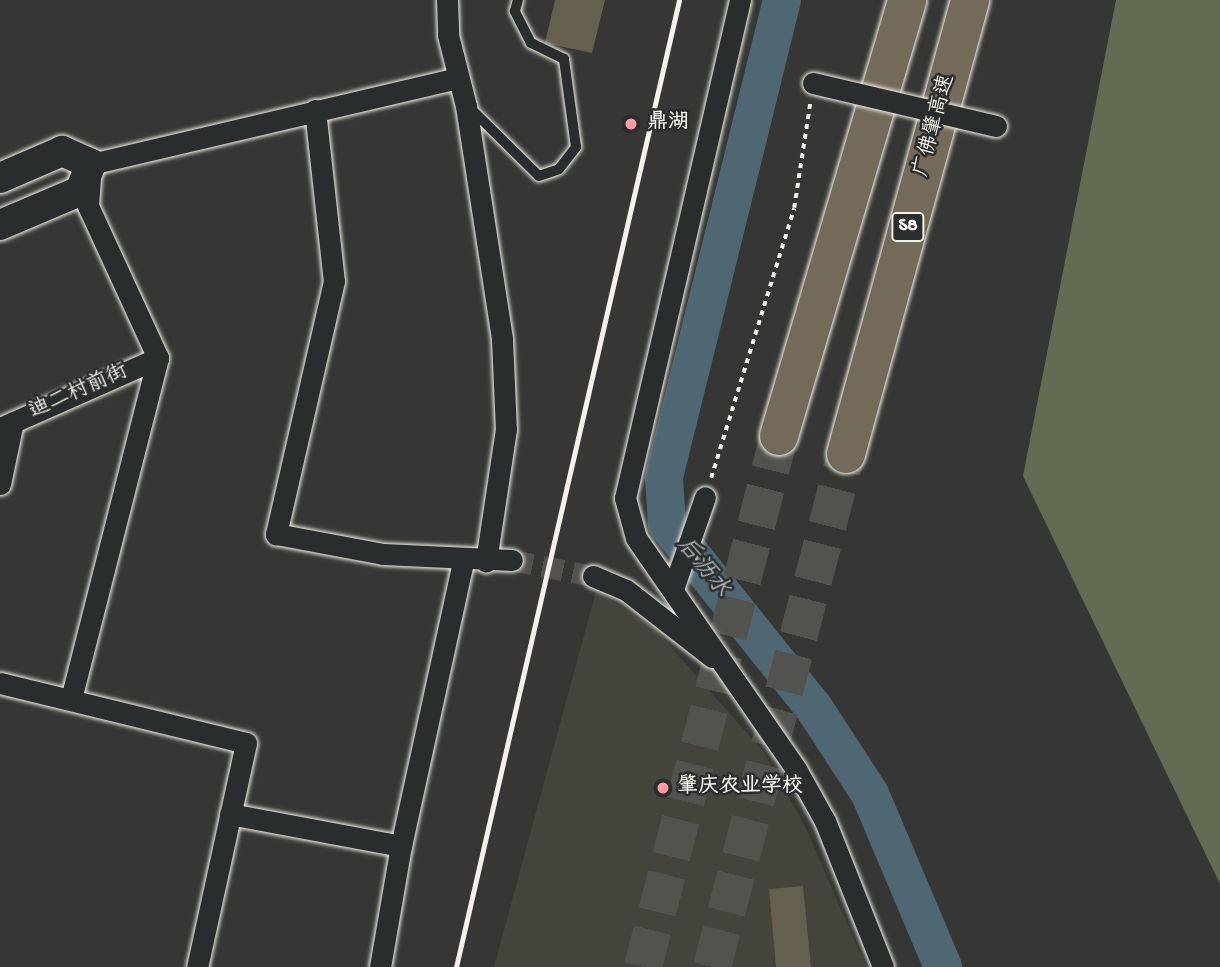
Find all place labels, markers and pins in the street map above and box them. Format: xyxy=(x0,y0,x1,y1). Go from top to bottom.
place label: 鼎湖 xyxy=(647,111,689,137)
marker: 鼎湖 xyxy=(621,114,641,134)
place label: 肇庆农业学校 xyxy=(677,775,803,801)
marker: 肇庆农业学校 xyxy=(655,780,671,796)

